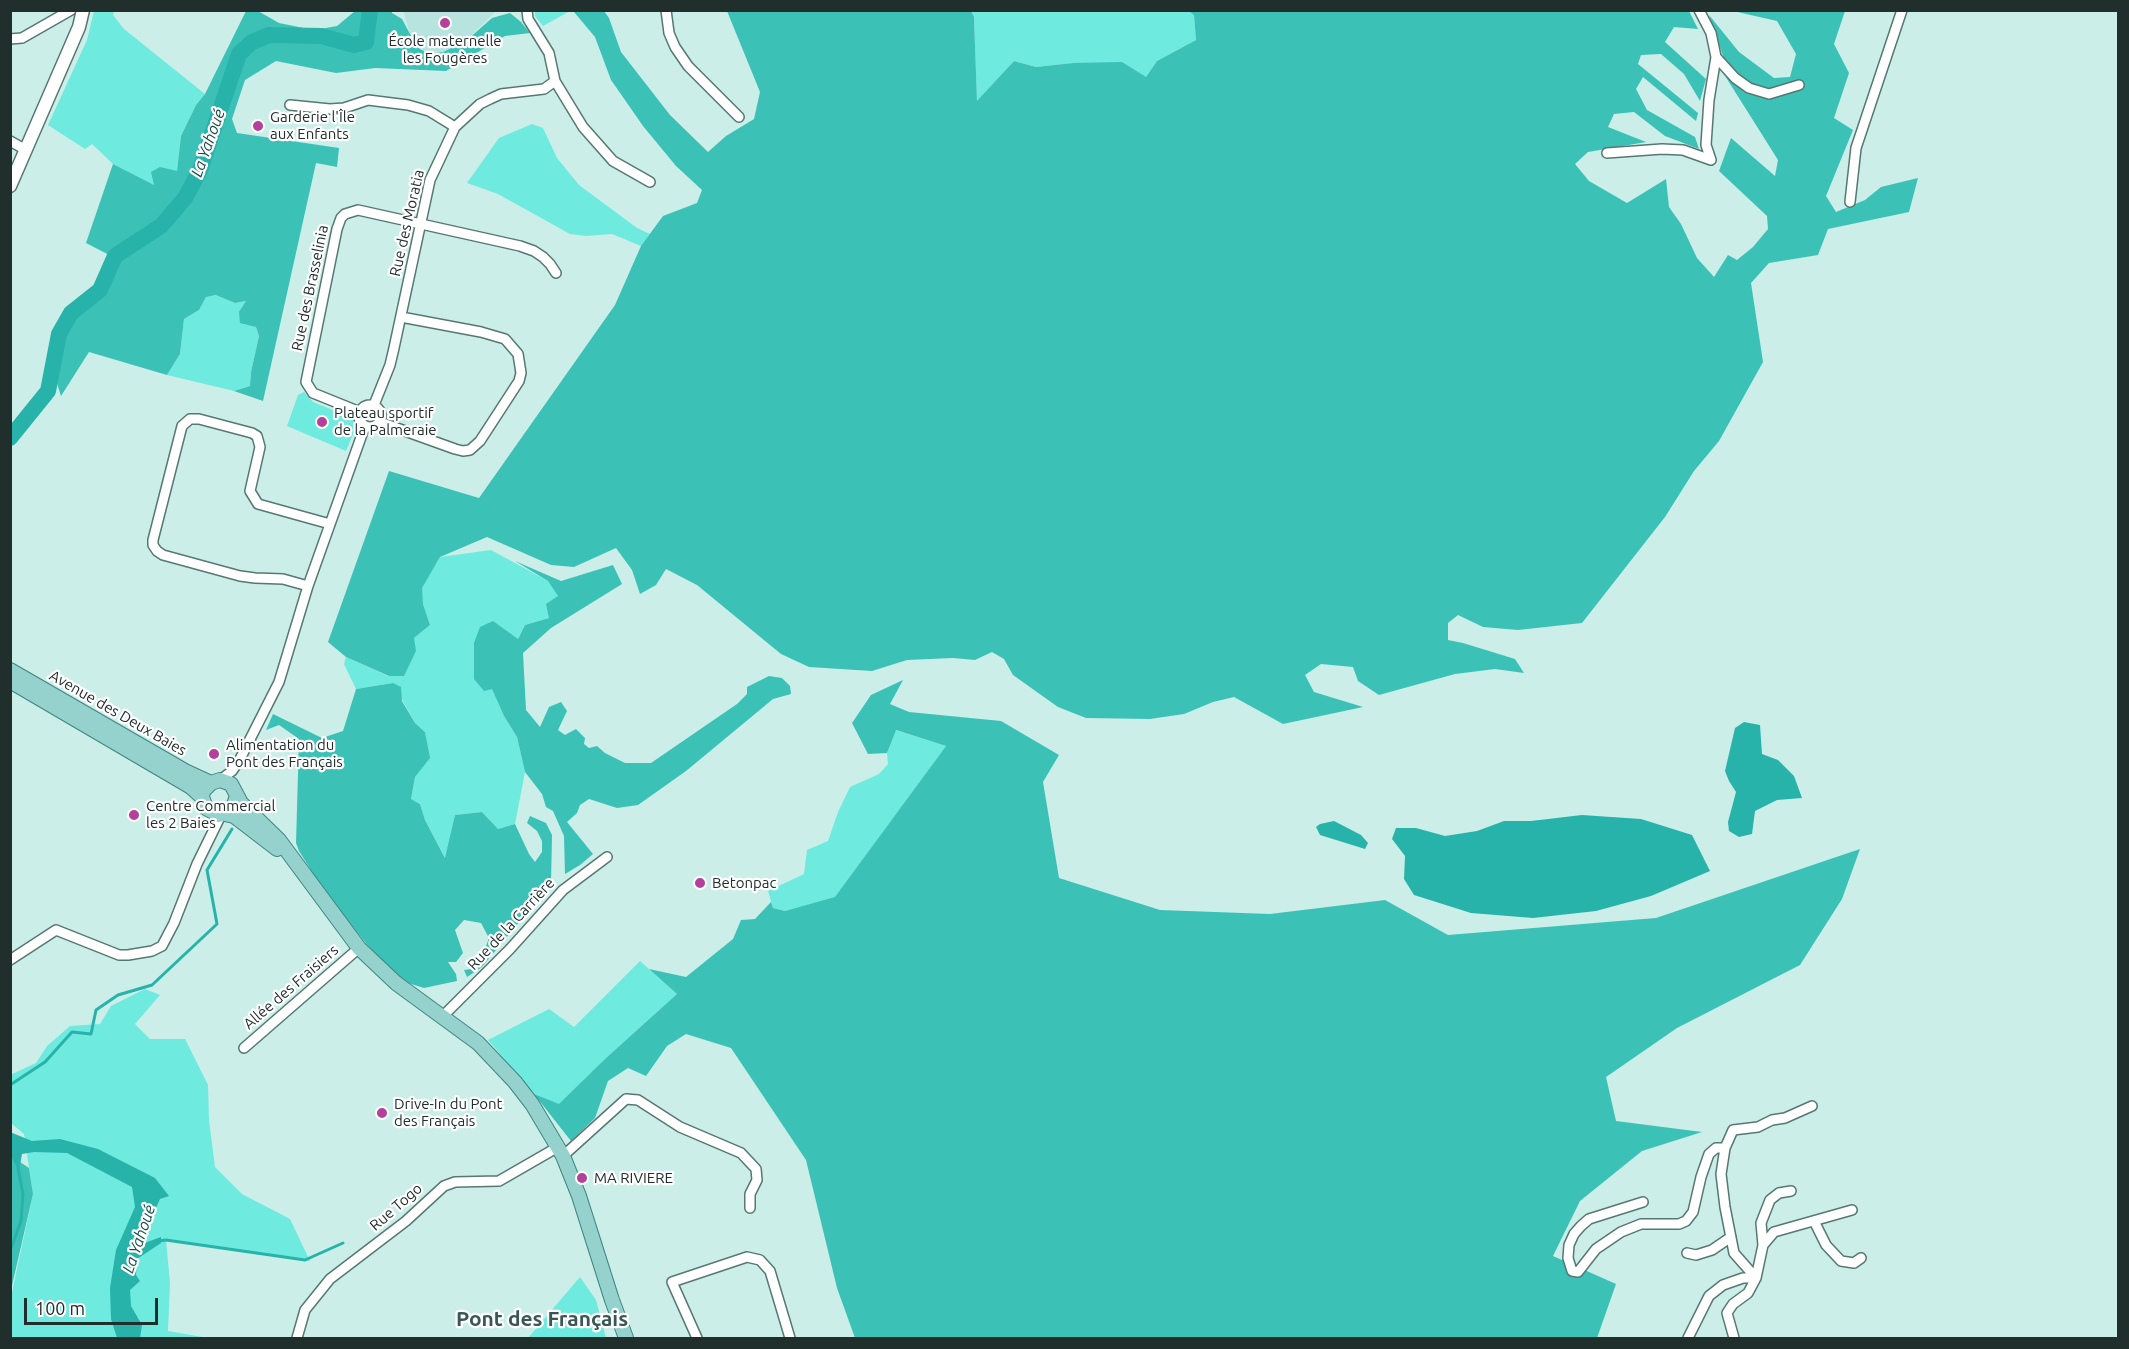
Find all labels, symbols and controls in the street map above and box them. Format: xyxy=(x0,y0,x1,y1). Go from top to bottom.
marker: École maternelle les Fougères xyxy=(438,16,452,30)
place label: École maternelle les Fougères xyxy=(388,32,502,67)
water label: La Yahoué xyxy=(187,107,229,179)
place label: Garderie l'Île aux Enfants xyxy=(270,108,355,143)
marker: Garderie l'Île aux Enfants xyxy=(251,119,265,133)
street label: Rue des Moratia xyxy=(386,168,428,278)
street label: Rue des Brasselinia xyxy=(288,223,332,353)
place label: Plateau sportif de la Palmeraie xyxy=(334,404,437,439)
marker: Plateau sportif de la Palmeraie xyxy=(315,415,329,429)
street label: Avenue des Deux Baies xyxy=(46,666,190,760)
place label: Alimentation du Pont des Français xyxy=(226,736,343,771)
marker: Alimentation du Pont des Français xyxy=(207,747,221,761)
place label: Centre Commercial les 2 Baies xyxy=(146,797,275,832)
marker: Centre Commercial les 2 Baies xyxy=(127,808,141,822)
street label: Rue de la Carrière xyxy=(464,874,558,974)
place label: Betonpac xyxy=(712,874,776,892)
marker: Betonpac xyxy=(693,876,707,890)
street label: Allée des Fraisiers xyxy=(240,941,342,1033)
place label: Drive-In du Pont des Français xyxy=(394,1095,502,1130)
marker: Drive-In du Pont des Français xyxy=(375,1106,389,1120)
place label: MA RIVIERE xyxy=(594,1169,673,1187)
marker: MA RIVIERE xyxy=(575,1171,589,1185)
street label: Rue Togo xyxy=(366,1179,426,1235)
water label: La Yahoué xyxy=(118,1203,160,1275)
scale bar xyxy=(27,1286,160,1324)
text: 100 m xyxy=(35,1298,85,1318)
district label: Pont des Français xyxy=(456,1306,628,1332)

